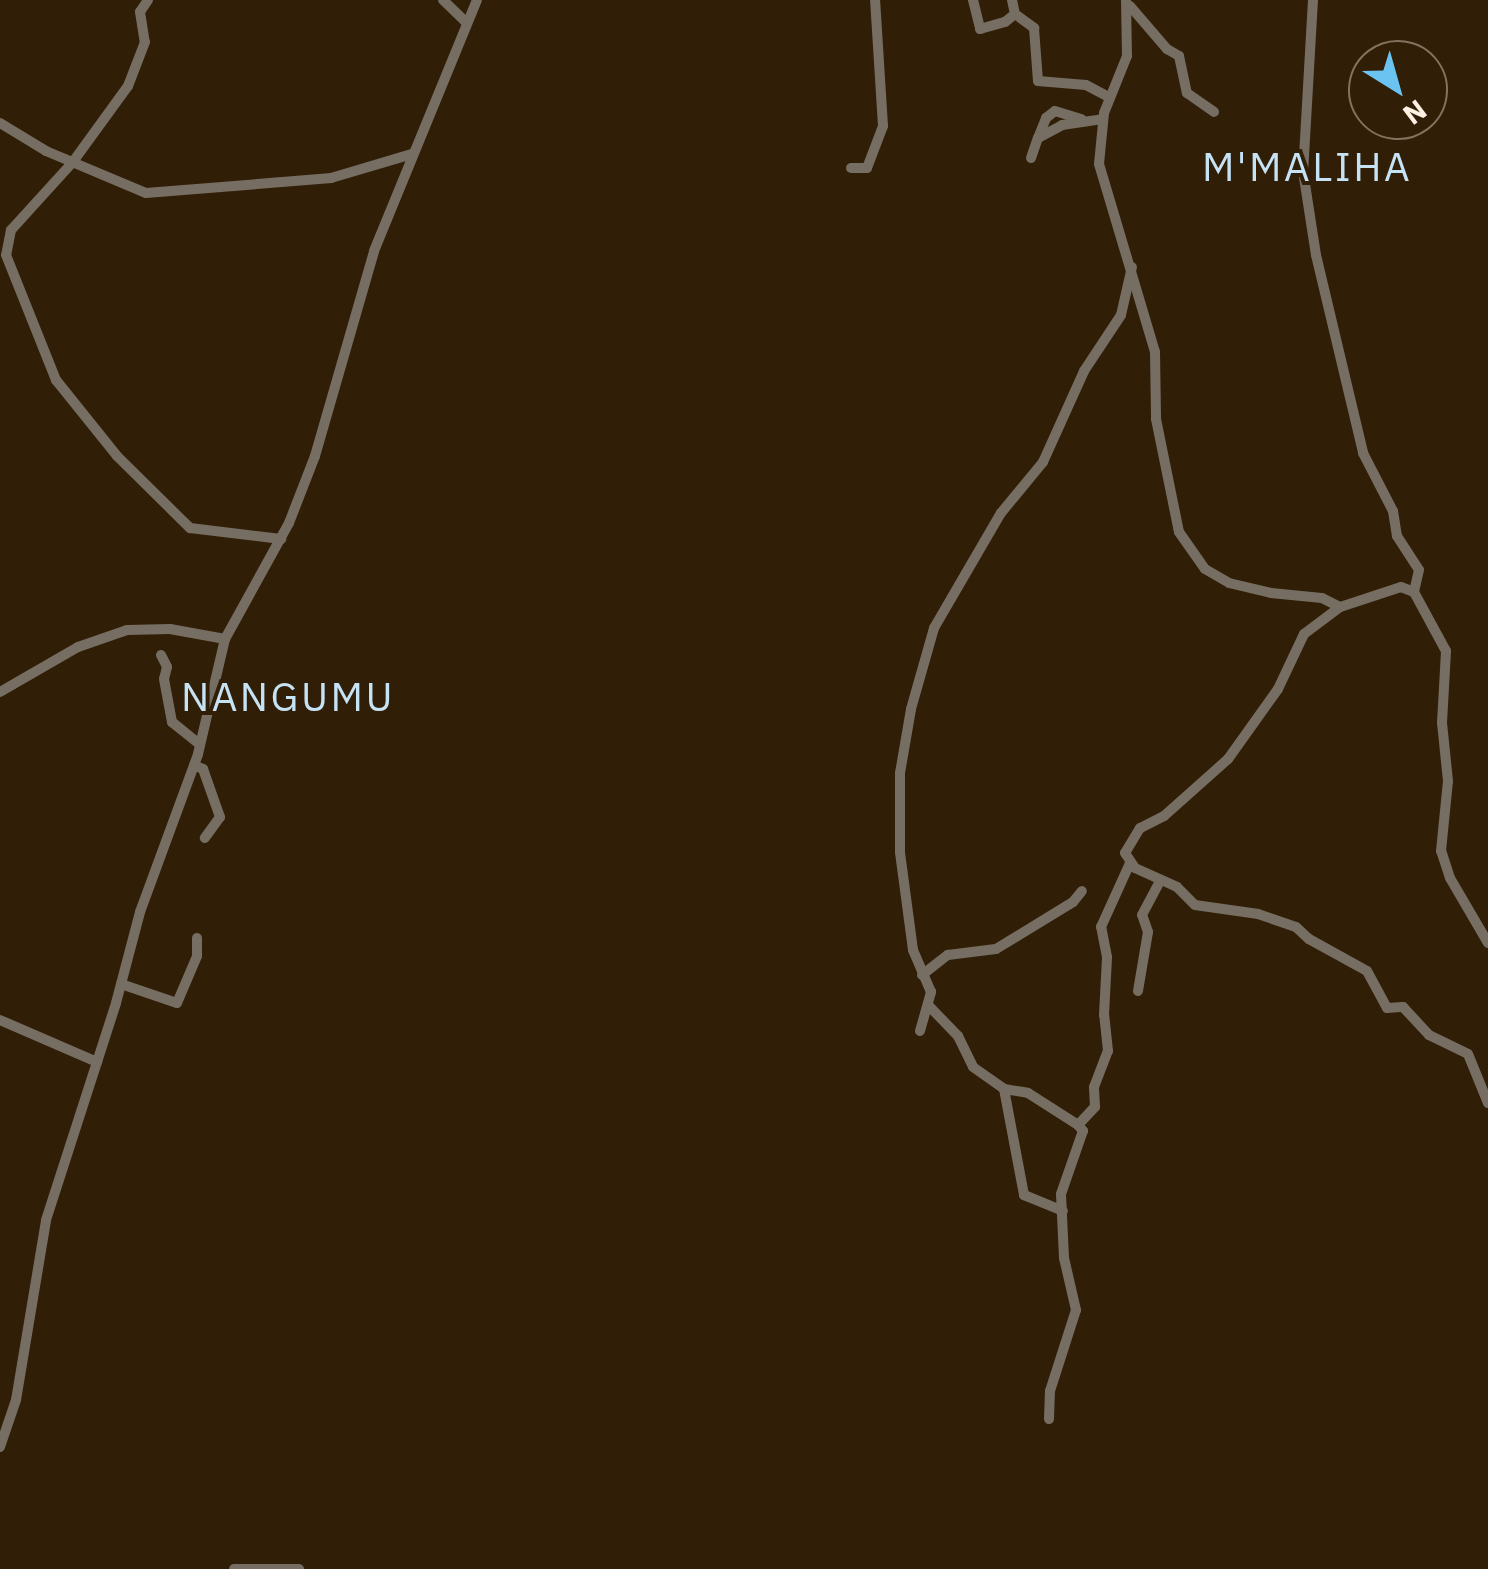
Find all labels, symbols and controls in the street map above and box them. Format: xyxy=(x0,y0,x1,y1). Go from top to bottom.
north arrow xyxy=(1348,40,1448,140)
text: N xyxy=(1396,92,1434,134)
district label: M'MALIHA xyxy=(1202,142,1412,190)
district label: NANGUMU xyxy=(181,672,395,720)

